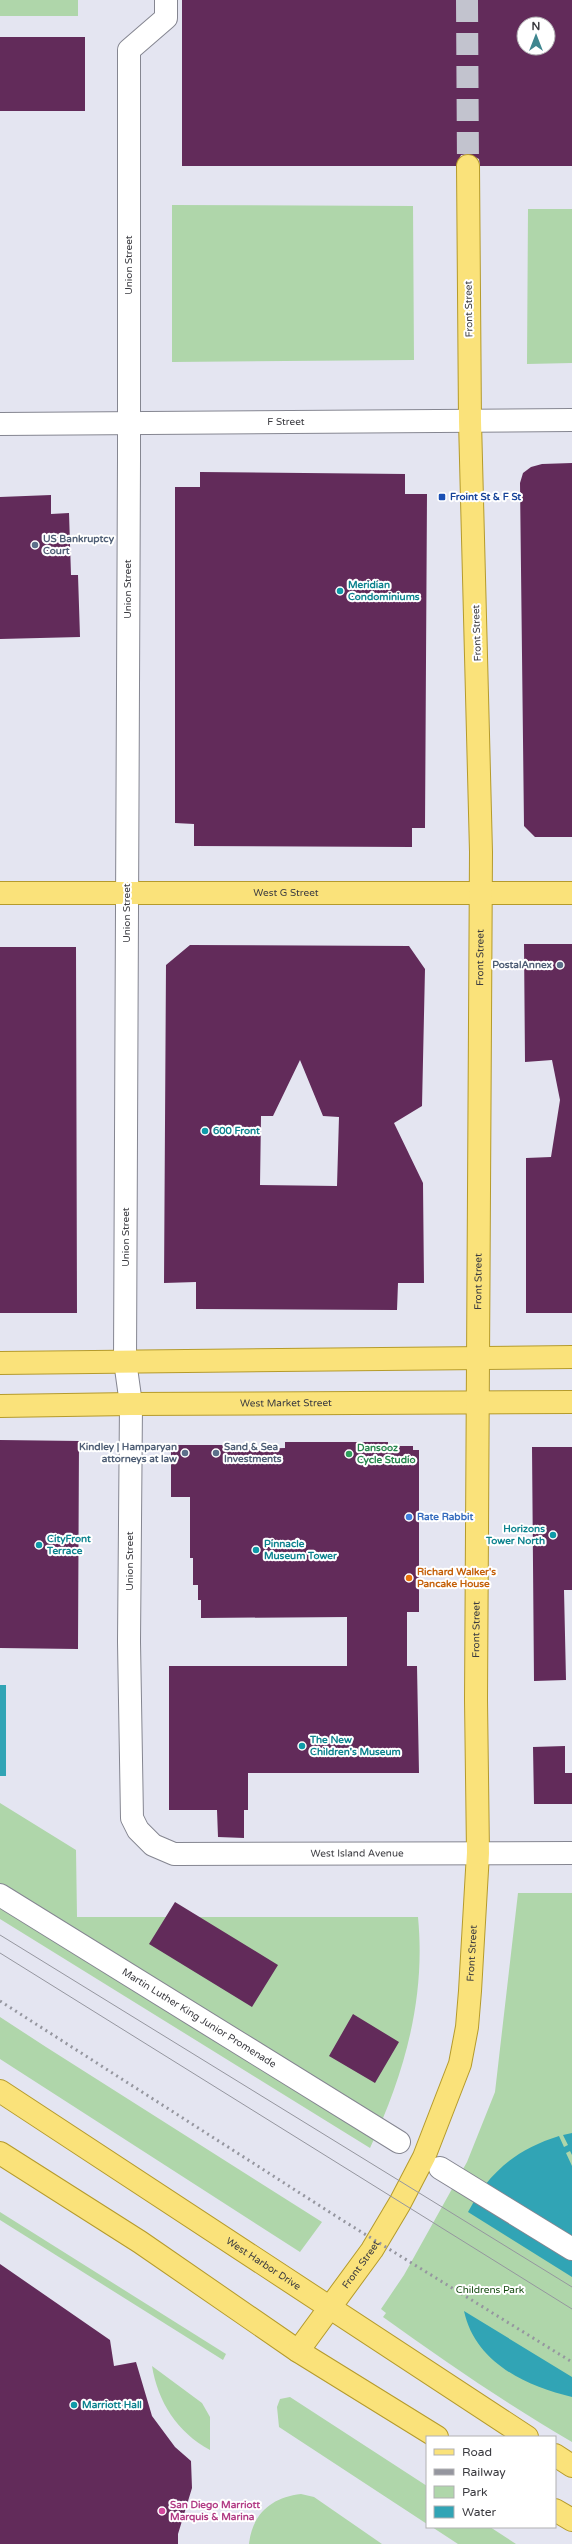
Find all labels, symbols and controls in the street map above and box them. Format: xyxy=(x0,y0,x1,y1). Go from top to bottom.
north arrow xyxy=(516,16,556,56)
text: N xyxy=(532,20,540,33)
street label: Union Street xyxy=(123,235,135,295)
street label: Front Street xyxy=(463,280,475,337)
street label: F Street xyxy=(267,416,305,428)
place label: Froint St & F St xyxy=(450,491,521,503)
marker: Froint St & F St xyxy=(437,492,447,502)
place label: US Bankruptcy Court xyxy=(43,533,115,557)
marker: US Bankruptcy Court xyxy=(30,540,40,550)
street label: Union Street xyxy=(122,559,134,619)
place label: Meridian Condominiums xyxy=(348,579,420,603)
marker: Meridian Condominiums xyxy=(335,586,345,596)
street label: Front Street xyxy=(470,604,484,661)
street label: Union Street xyxy=(121,883,133,943)
street label: West G Street xyxy=(253,887,319,899)
street label: Front Street xyxy=(474,929,487,986)
place label: PostalAnnex xyxy=(492,959,553,971)
marker: PostalAnnex xyxy=(555,960,565,970)
place label: 600 Front xyxy=(213,1125,260,1137)
marker: 600 Front xyxy=(200,1126,210,1136)
street label: Union Street xyxy=(120,1207,132,1267)
street label: Front Street xyxy=(472,1253,485,1310)
street label: West Market Street xyxy=(240,1397,332,1410)
place label: Kindley | Hamparyan attorneys at law xyxy=(79,1441,177,1465)
place label: Sand & Sea Investments xyxy=(224,1441,282,1465)
place label: Dansooz Cycle Studio xyxy=(357,1442,416,1466)
marker: Kindley | Hamparyan attorneys at law xyxy=(180,1448,190,1458)
marker: Sand & Sea Investments xyxy=(211,1448,221,1458)
marker: Dansooz Cycle Studio xyxy=(344,1449,354,1459)
place label: Rate Rabbit xyxy=(417,1511,473,1523)
marker: Rate Rabbit xyxy=(404,1512,414,1522)
place label: Horizons Tower North xyxy=(485,1523,545,1547)
marker: Horizons Tower North xyxy=(548,1530,558,1540)
street label: Union Street xyxy=(124,1531,136,1591)
place label: CityFront Terrace xyxy=(46,1533,91,1557)
place label: Pinnacle Museum Tower xyxy=(264,1538,337,1562)
marker: CityFront Terrace xyxy=(34,1540,44,1550)
marker: Pinnacle Museum Tower xyxy=(251,1545,261,1555)
place label: Richard Walker's Pancake House xyxy=(417,1566,496,1590)
marker: Richard Walker's Pancake House xyxy=(404,1573,414,1583)
street label: Front Street xyxy=(470,1601,483,1658)
place label: The New Children's Museum xyxy=(309,1734,401,1758)
marker: The New Children's Museum xyxy=(297,1741,307,1751)
street label: West Island Avenue xyxy=(311,1847,404,1860)
street label: Front Street xyxy=(465,1925,480,1982)
street label: Martin Luther King Junior Promenade xyxy=(120,1966,279,2071)
street label: West Harbor Drive xyxy=(224,2235,303,2293)
street label: Front Street xyxy=(340,2238,382,2291)
park label: Childrens Park xyxy=(456,2284,525,2296)
place label: Marriott Hall xyxy=(82,2399,142,2411)
marker: Marriott Hall xyxy=(69,2400,79,2410)
legend xyxy=(426,2436,556,2528)
text: Road xyxy=(462,2445,492,2459)
text: Railway xyxy=(462,2465,506,2479)
text: Park xyxy=(462,2485,488,2499)
place label: San Diego Marriott Marquis & Marina xyxy=(170,2499,260,2523)
text: Water xyxy=(462,2505,497,2519)
marker: San Diego Marriott Marquis & Marina xyxy=(157,2506,167,2516)

